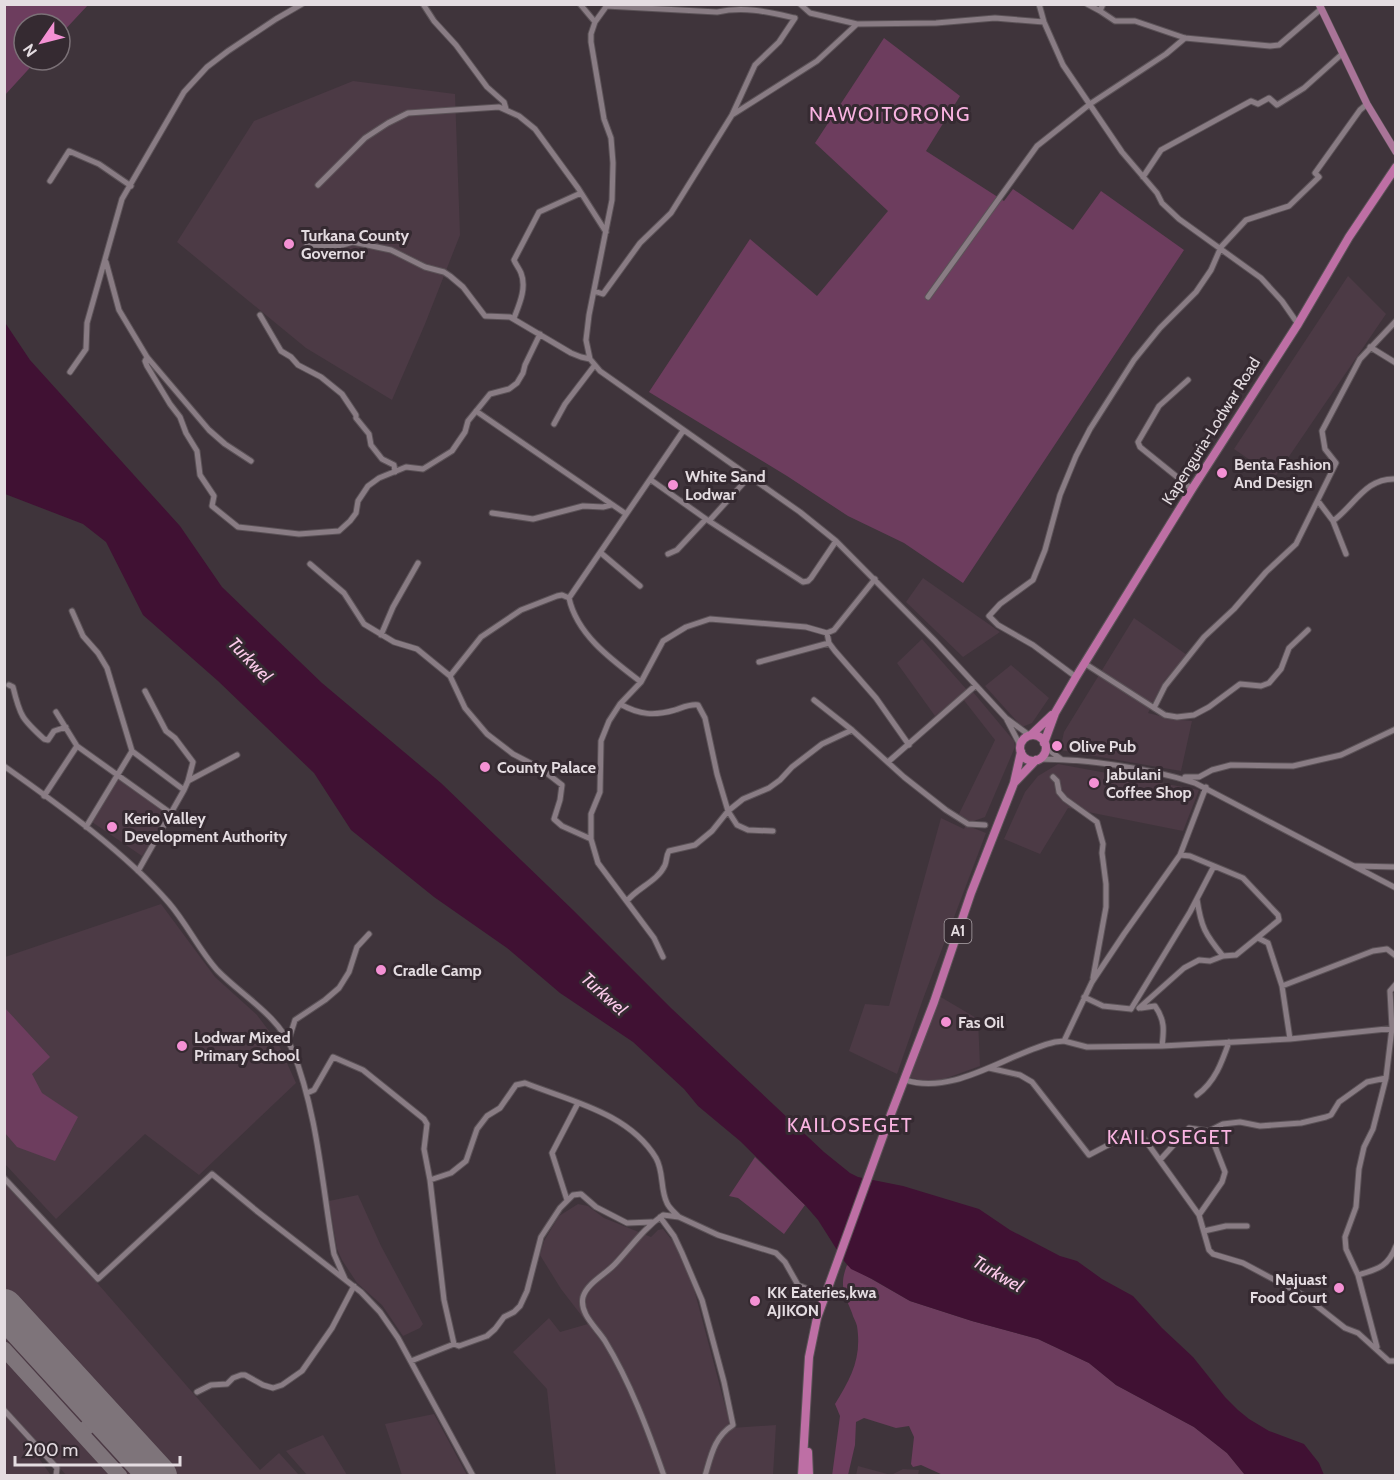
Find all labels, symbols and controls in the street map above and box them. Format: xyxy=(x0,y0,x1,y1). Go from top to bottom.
north arrow xyxy=(12,12,72,72)
text: N xyxy=(19,40,41,60)
district label: NAWOITORONG xyxy=(809,102,971,126)
place label: Turkana County Governor xyxy=(301,226,410,263)
marker: Turkana County Governor xyxy=(282,237,296,251)
street label: Kapenguria-Lodwar Road xyxy=(1158,354,1264,508)
place label: Benta Fashion And Design xyxy=(1234,455,1331,492)
marker: Benta Fashion And Design xyxy=(1215,466,1229,480)
place label: White Sand Lodwar xyxy=(685,467,766,504)
marker: White Sand Lodwar xyxy=(666,478,680,492)
water label: Turkwel xyxy=(223,633,277,688)
place label: Olive Pub xyxy=(1069,737,1136,756)
marker: Olive Pub xyxy=(1050,739,1064,753)
place label: County Palace xyxy=(497,758,596,777)
marker: County Palace xyxy=(478,760,492,774)
place label: Jabulani Coffee Shop xyxy=(1105,765,1192,802)
marker: Jabulani Coffee Shop xyxy=(1087,776,1101,790)
place label: Kerio Valley Development Authority xyxy=(124,809,288,846)
marker: Kerio Valley Development Authority xyxy=(105,820,119,834)
road number: A1 xyxy=(944,919,972,943)
place label: Cradle Camp xyxy=(393,961,482,980)
marker: Cradle Camp xyxy=(374,963,388,977)
water label: Turkwel xyxy=(576,968,632,1021)
place label: Fas Oil xyxy=(958,1013,1004,1032)
marker: Fas Oil xyxy=(939,1015,953,1029)
place label: Lodwar Mixed Primary School xyxy=(194,1028,300,1065)
marker: Lodwar Mixed Primary School xyxy=(175,1039,189,1053)
district label: KAILOSEGET xyxy=(787,1113,913,1137)
district label: KAILOSEGET xyxy=(1107,1125,1233,1149)
water label: Turkwel xyxy=(969,1251,1028,1298)
place label: Najuast Food Court xyxy=(1250,1270,1327,1307)
marker: Najuast Food Court xyxy=(1332,1281,1346,1295)
place label: KK Eateries,kwa AJIKON xyxy=(767,1283,876,1320)
marker: KK Eateries,kwa AJIKON xyxy=(748,1294,762,1308)
scale bar xyxy=(15,1429,180,1467)
text: 200 m xyxy=(24,1439,78,1461)

